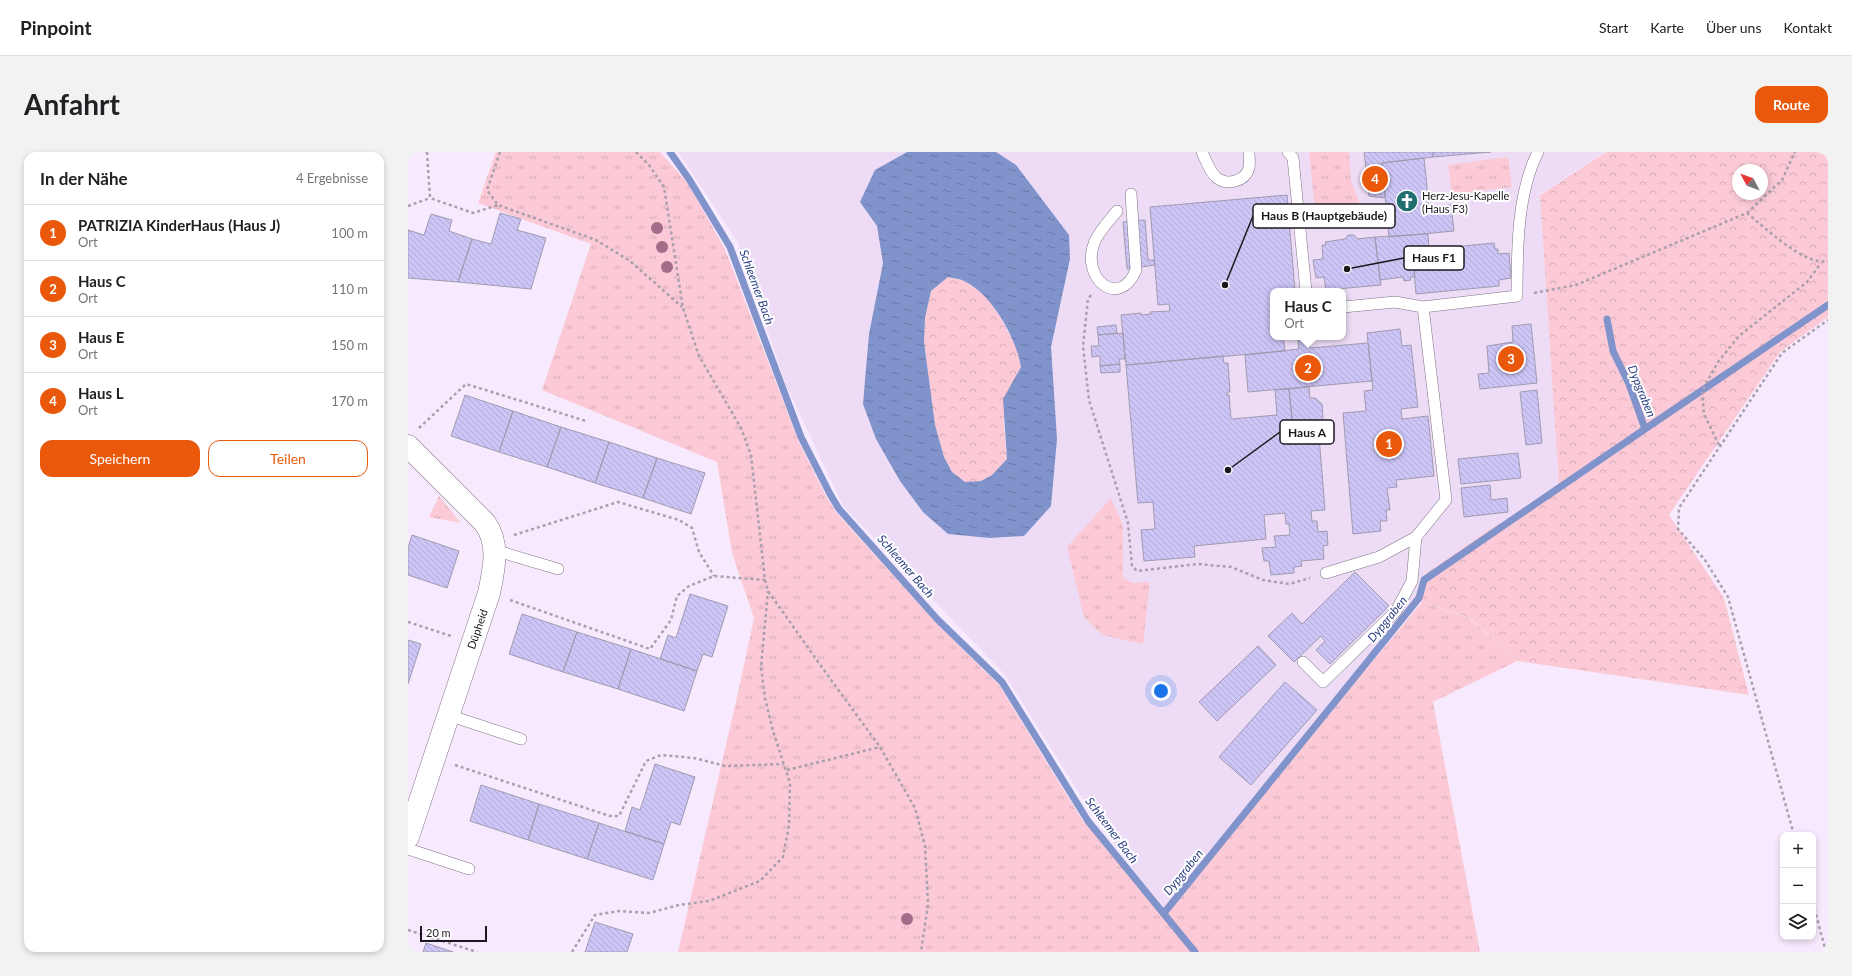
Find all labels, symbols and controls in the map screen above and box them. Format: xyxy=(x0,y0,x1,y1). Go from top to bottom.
text: Pinpoint xyxy=(20,16,91,39)
text: Start xyxy=(1599,19,1628,36)
text: Karte xyxy=(1650,19,1684,36)
text: Über uns xyxy=(1706,19,1761,36)
text: Kontakt xyxy=(1783,19,1832,36)
button: Route xyxy=(1755,86,1828,123)
text: Anfahrt xyxy=(24,87,120,121)
pin: 4 xyxy=(1362,164,1388,194)
north arrow xyxy=(1732,164,1768,200)
text: In der Nähe xyxy=(40,168,128,189)
text: 4 Ergebnisse xyxy=(296,170,368,186)
church icon: Herz-Jesu-Kapelle (Haus F3) xyxy=(1394,188,1420,214)
place label: Herz-Jesu-Kapelle (Haus F3) xyxy=(1422,189,1510,215)
callout: Haus B (Hauptgebäude) xyxy=(1253,204,1395,228)
text: Haus B (Hauptgebäude) xyxy=(1261,208,1387,223)
text: PATRIZIA KinderHaus (Haus J) xyxy=(78,216,280,234)
text: 1 xyxy=(49,225,57,241)
text: 100 m xyxy=(331,225,368,241)
text: Ort xyxy=(78,234,98,250)
callout: Haus F1 xyxy=(1404,246,1464,270)
water label: Schleemer Bach xyxy=(736,247,778,327)
text: Haus F1 xyxy=(1412,250,1456,265)
text: Haus C xyxy=(78,272,126,290)
text: 2 xyxy=(49,281,57,297)
text: 110 m xyxy=(331,281,368,297)
popup xyxy=(1270,288,1346,340)
text: Ort xyxy=(78,290,98,306)
text: Haus C xyxy=(1284,297,1332,315)
text: Ort xyxy=(1284,315,1304,331)
text: Haus E xyxy=(78,328,124,346)
text: 3 xyxy=(49,337,57,353)
text: 150 m xyxy=(331,337,368,353)
pin: 3 xyxy=(1498,344,1524,374)
text: Ort xyxy=(78,346,98,362)
pin: 2 xyxy=(1295,353,1321,383)
water label: Dypgraben xyxy=(1625,363,1659,419)
text: Haus L xyxy=(78,384,123,402)
text: 4 xyxy=(49,393,57,409)
text: 170 m xyxy=(331,393,368,409)
text: Ort xyxy=(78,402,98,418)
callout: Haus A xyxy=(1280,420,1334,444)
text: Haus A xyxy=(1288,425,1327,440)
pin: 1 xyxy=(1376,429,1402,459)
button: Speichern xyxy=(40,440,200,477)
button: Teilen xyxy=(208,440,368,477)
water label: Schleemer Bach xyxy=(874,531,938,601)
water label: Dypgraben xyxy=(1364,593,1410,645)
street label: Düpheid xyxy=(464,607,490,651)
your location xyxy=(1151,681,1171,701)
water label: Schleemer Bach xyxy=(1082,794,1142,866)
map controls xyxy=(1780,832,1816,940)
button: + xyxy=(1780,832,1816,868)
water label: Dypgraben xyxy=(1160,846,1206,898)
button: − xyxy=(1780,868,1816,904)
button: layers xyxy=(1780,904,1816,940)
scale bar xyxy=(420,924,487,943)
text: 20 m xyxy=(426,926,451,939)

